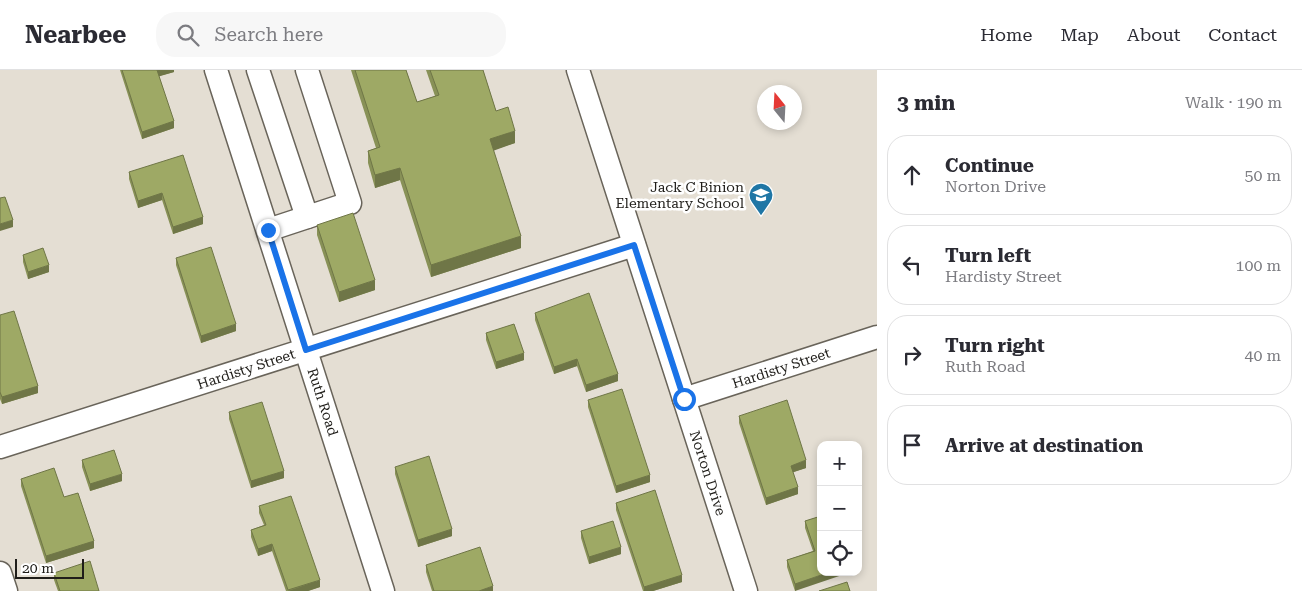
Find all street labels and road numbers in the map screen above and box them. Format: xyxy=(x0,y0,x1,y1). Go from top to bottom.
street label: Hardisty Street xyxy=(730,345,832,391)
street label: Hardisty Street xyxy=(195,346,297,392)
street label: Ruth Road xyxy=(305,366,341,438)
street label: Norton Drive xyxy=(687,428,729,518)

